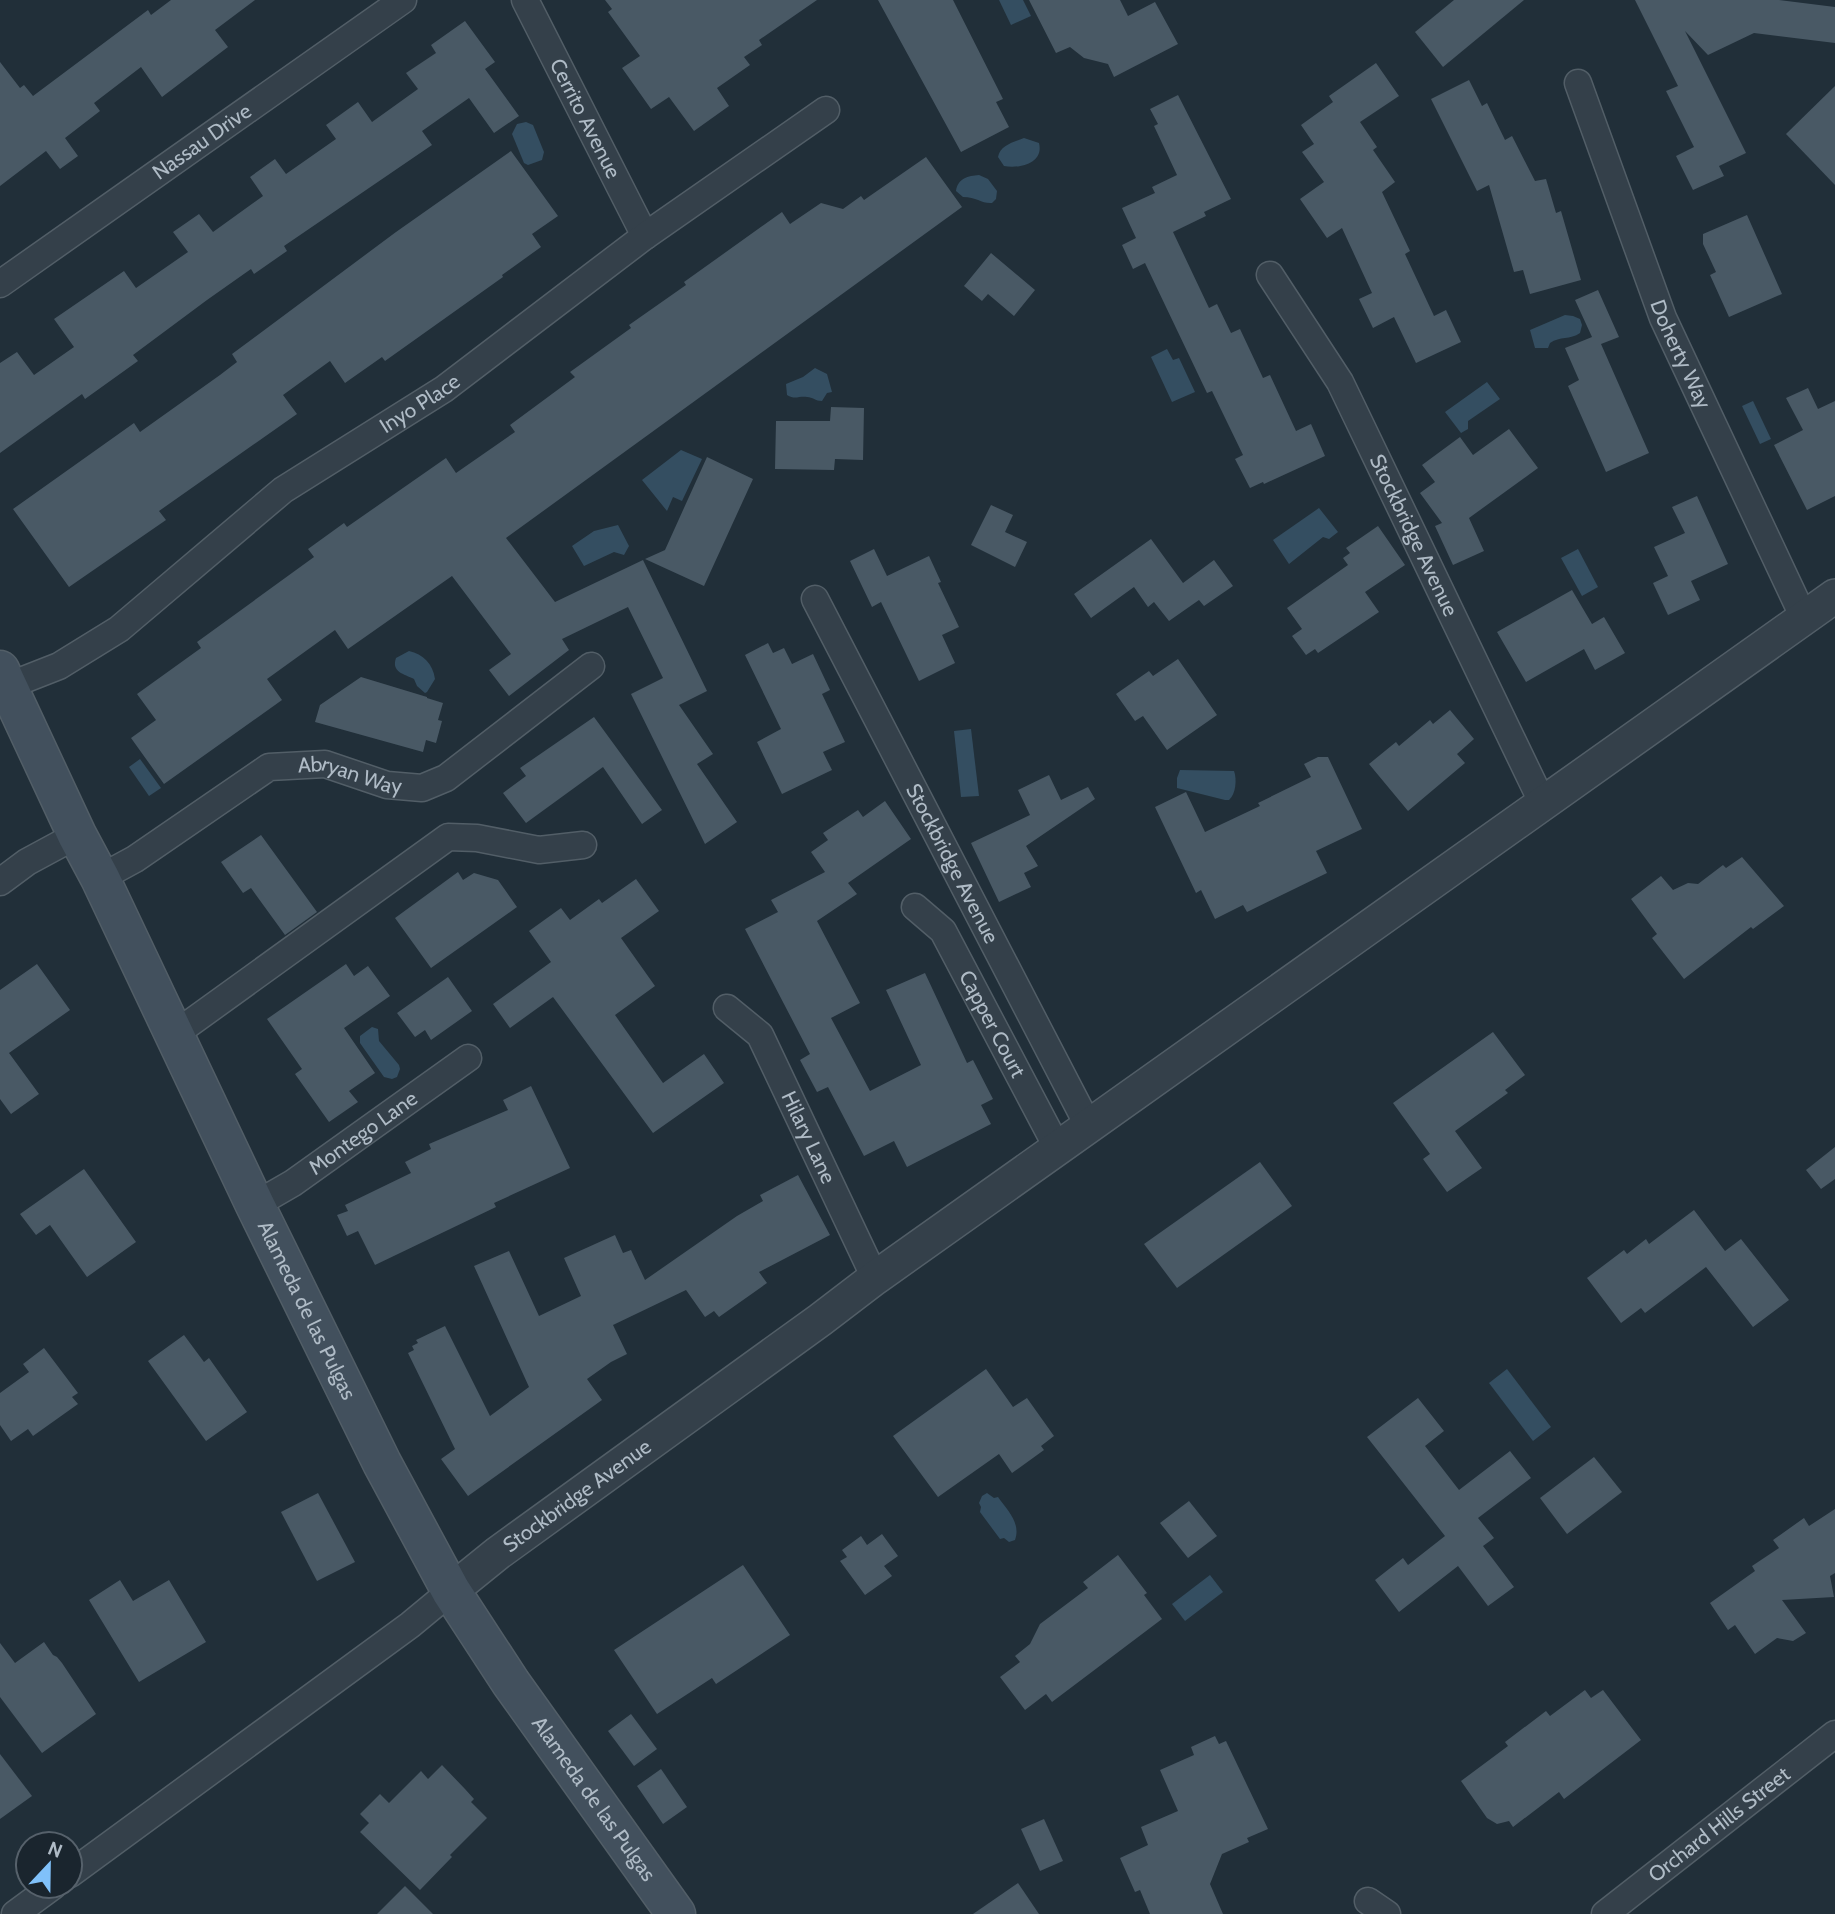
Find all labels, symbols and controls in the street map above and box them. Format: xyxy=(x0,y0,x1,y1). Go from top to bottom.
street label: Cerrito Avenue xyxy=(545,54,627,183)
street label: Nassau Drive xyxy=(147,98,256,185)
street label: Doherty Way xyxy=(1645,296,1717,413)
street label: Inyo Place xyxy=(375,368,465,438)
street label: Stockbridge Avenue xyxy=(1365,450,1464,620)
street label: Abryan Way xyxy=(297,751,403,798)
street label: Stockbridge Avenue xyxy=(901,779,1005,948)
street label: Capper Court xyxy=(954,966,1031,1082)
street label: Montego Lane xyxy=(304,1085,422,1180)
street label: Hilary Lane xyxy=(776,1087,842,1188)
street label: Alameda de las Pulgas xyxy=(253,1216,362,1404)
street label: Stockbridge Avenue xyxy=(498,1433,656,1557)
street label: Alameda de las Pulgas xyxy=(527,1711,662,1886)
street label: Orchard Hills Street xyxy=(1643,1761,1795,1887)
north arrow xyxy=(14,1830,84,1900)
text: N xyxy=(45,1837,66,1863)

